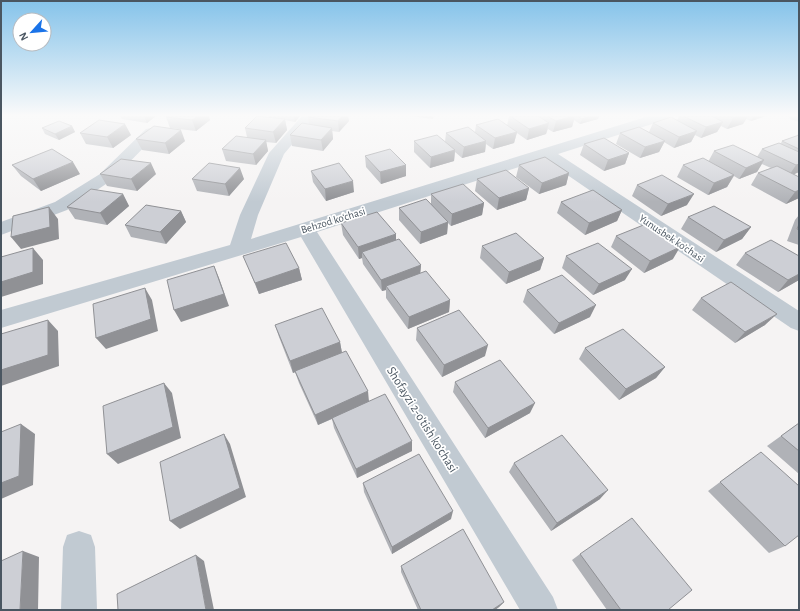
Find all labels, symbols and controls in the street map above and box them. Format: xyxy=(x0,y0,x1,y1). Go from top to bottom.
north arrow xyxy=(12,12,52,52)
text: N xyxy=(17,30,30,42)
street label: Behzod ko‘chasi xyxy=(300,205,367,235)
street label: Yunusbek ko'chasi xyxy=(637,213,706,264)
street label: Shofayzi 2-o'tish ko'chasi xyxy=(384,365,460,475)

